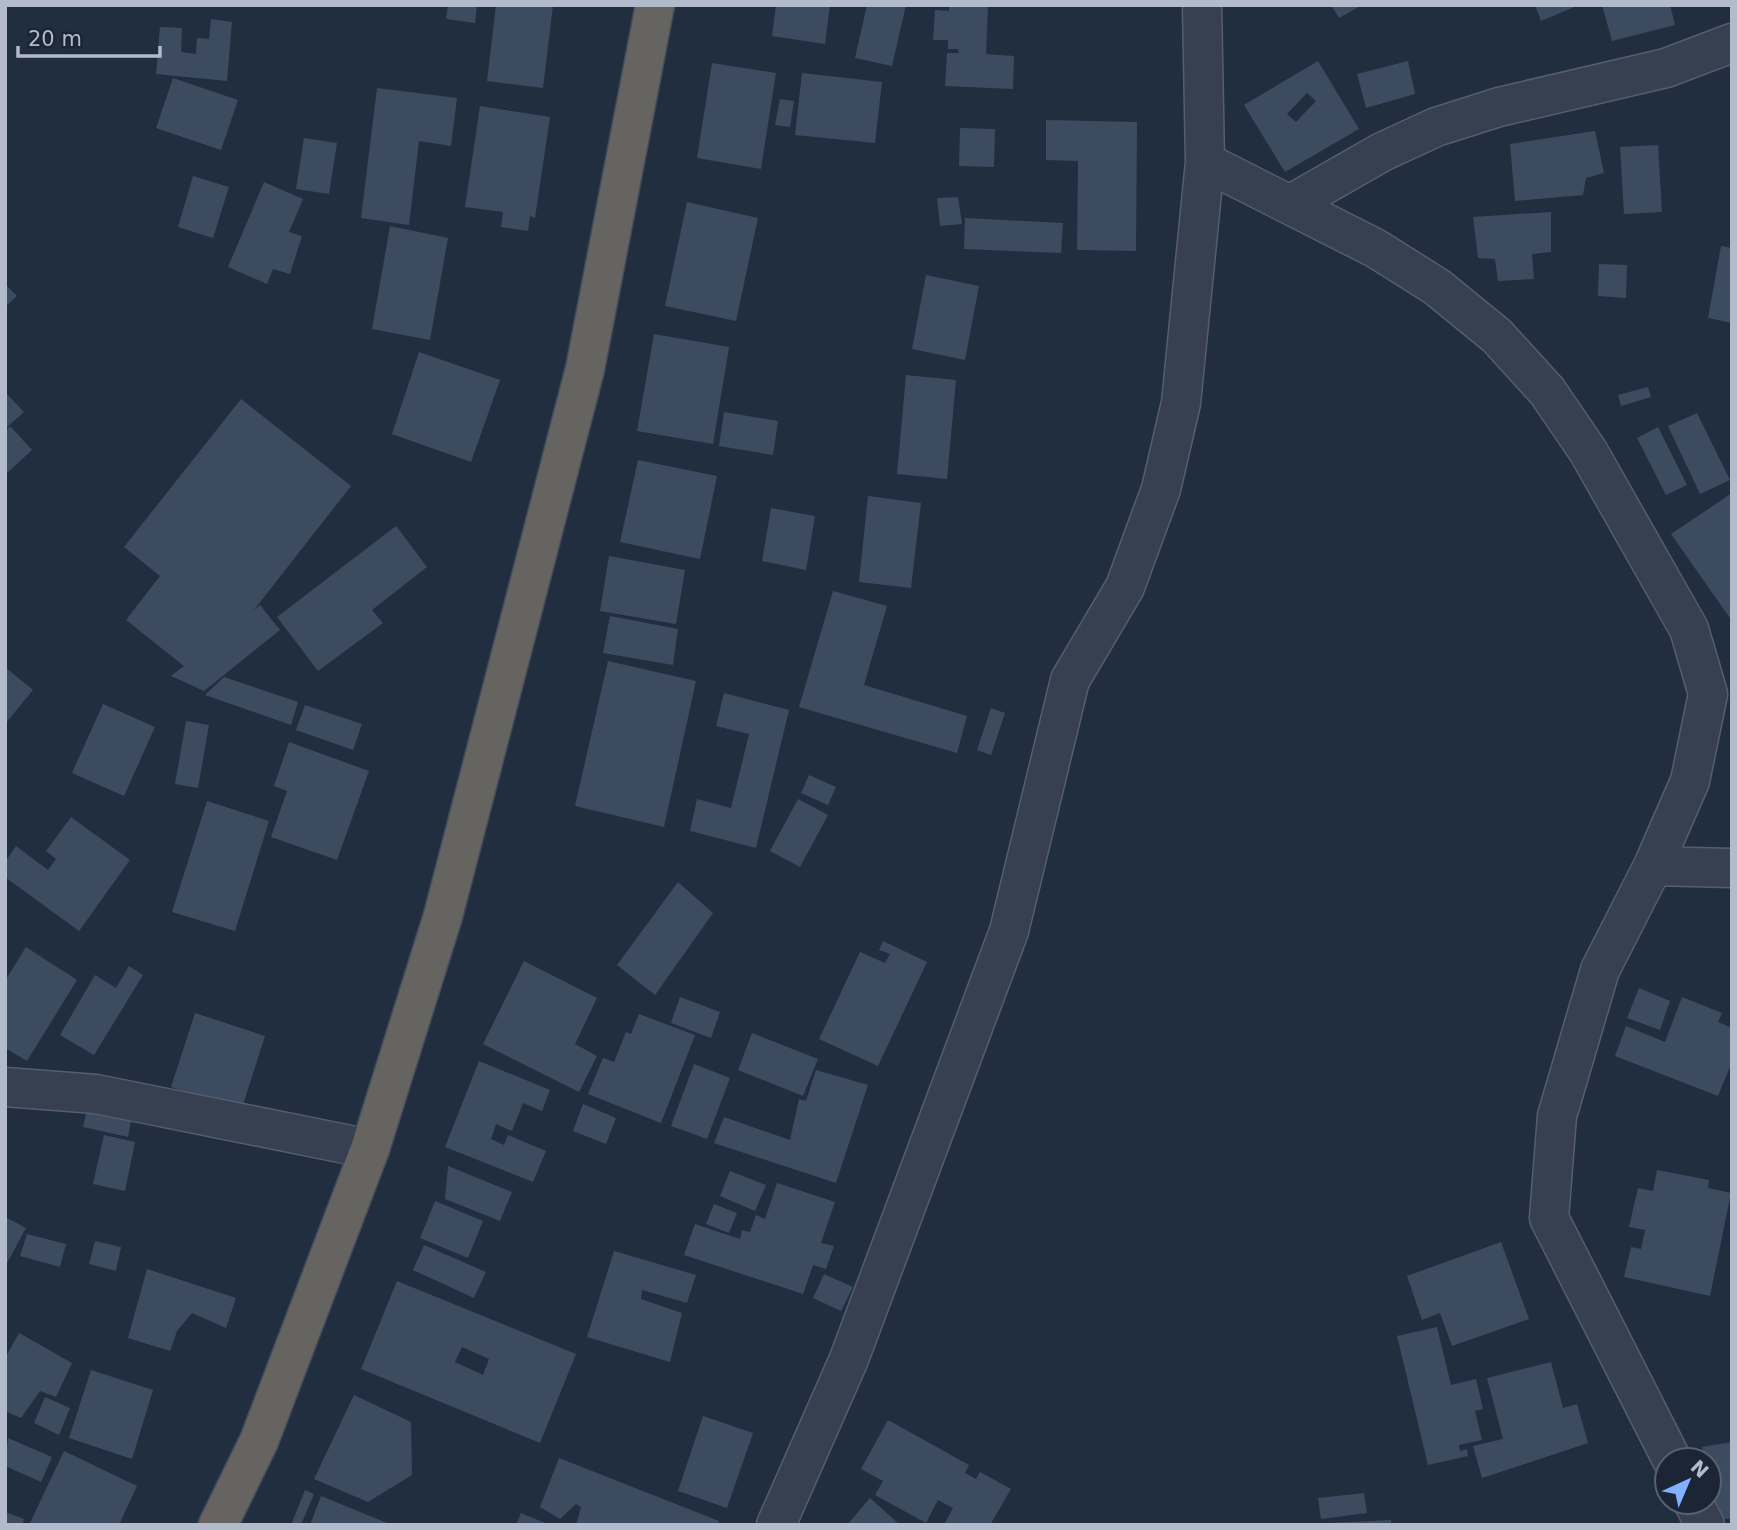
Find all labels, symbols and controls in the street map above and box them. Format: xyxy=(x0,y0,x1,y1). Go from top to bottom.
scale bar xyxy=(18,14,159,58)
text: 20 m xyxy=(28,27,82,51)
north arrow xyxy=(1653,1446,1723,1516)
text: N xyxy=(1686,1455,1713,1482)

